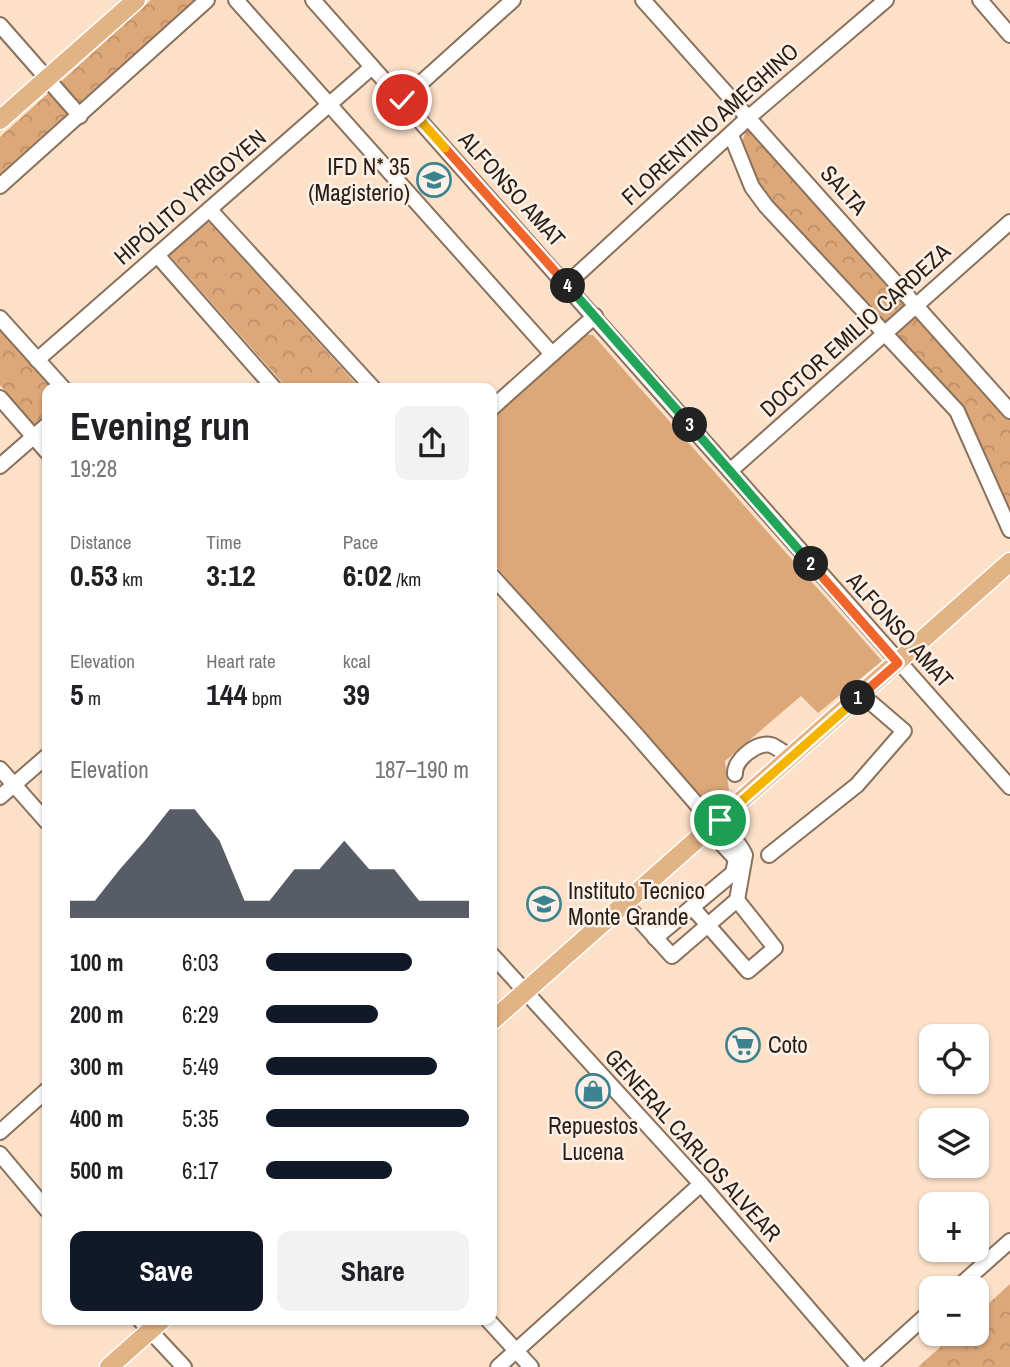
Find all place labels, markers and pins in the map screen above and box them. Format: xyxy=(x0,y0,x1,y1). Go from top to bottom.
pin xyxy=(372,70,432,130)
place label: IFD N* 35 (Magisterio) xyxy=(308,151,410,208)
school or university icon: IFD N* 35 (Magisterio) xyxy=(415,161,453,199)
pin: 4 xyxy=(550,268,586,304)
pin: 3 xyxy=(672,408,708,442)
pin: 2 xyxy=(794,546,828,582)
pin: 1 xyxy=(840,680,876,716)
pin xyxy=(690,790,750,850)
place label: Instituto Tecnico Monte Grande xyxy=(568,875,705,932)
school or university icon: Instituto Tecnico Monte Grande xyxy=(525,885,563,923)
supermarket icon: Coto xyxy=(724,1026,762,1064)
place label: Coto xyxy=(768,1029,808,1060)
shop icon: Repuestos Lucena xyxy=(574,1072,612,1110)
place label: Repuestos Lucena xyxy=(548,1110,638,1167)

